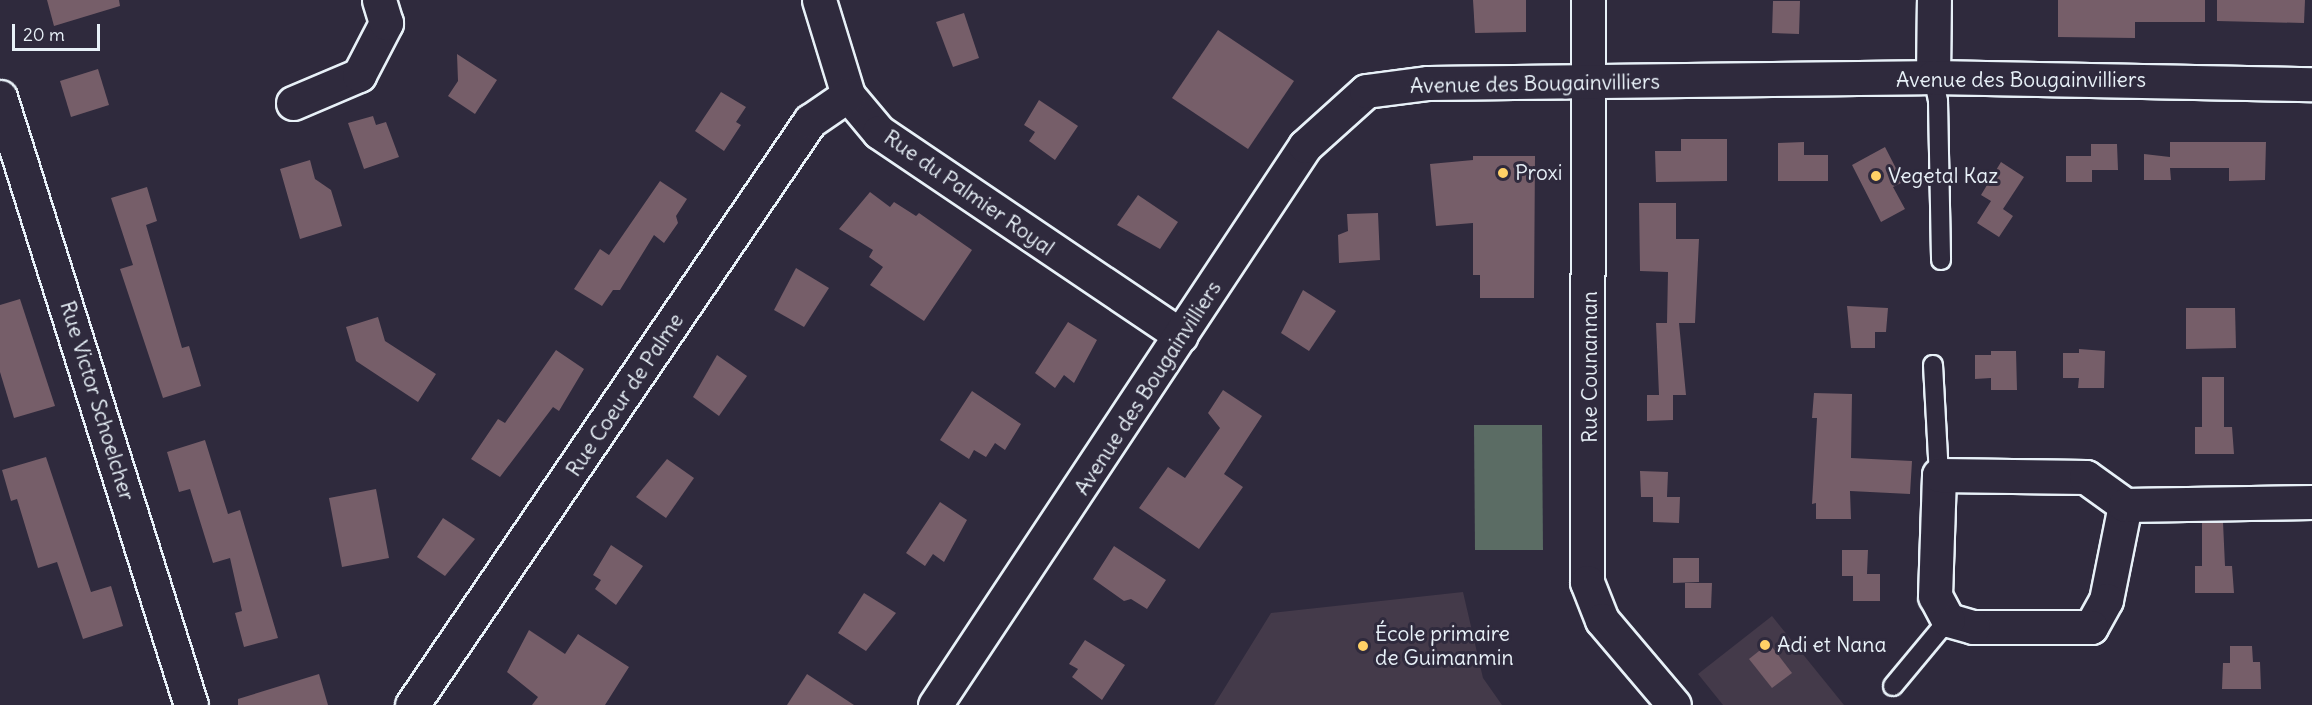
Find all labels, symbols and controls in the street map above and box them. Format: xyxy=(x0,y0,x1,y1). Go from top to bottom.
scale bar xyxy=(15,12,104,50)
text: 20 m xyxy=(23,23,65,46)
street label: Avenue des Bougainvilliers xyxy=(1896,67,2146,93)
street label: Avenue des Bougainvilliers xyxy=(1410,69,1660,99)
street label: Rue du Palmier Royal xyxy=(879,125,1059,261)
place label: Proxi xyxy=(1515,160,1563,186)
place label: Vegetal Kaz xyxy=(1888,163,1998,189)
marker: Proxi xyxy=(1496,166,1510,180)
marker: Vegetal Kaz xyxy=(1869,169,1883,183)
street label: Avenue des Bougainvilliers xyxy=(1069,276,1227,500)
street label: Rue Counannan xyxy=(1577,291,1603,443)
street label: Rue Victor Schoelcher xyxy=(55,298,139,504)
street label: Rue Coeur de Palme xyxy=(561,309,689,481)
place label: École primaire de Guimanmin xyxy=(1375,621,1514,671)
place label: Adi et Nana xyxy=(1777,632,1886,658)
marker: Adi et Nana xyxy=(1758,638,1772,652)
marker: École primaire de Guimanmin xyxy=(1356,639,1370,653)

